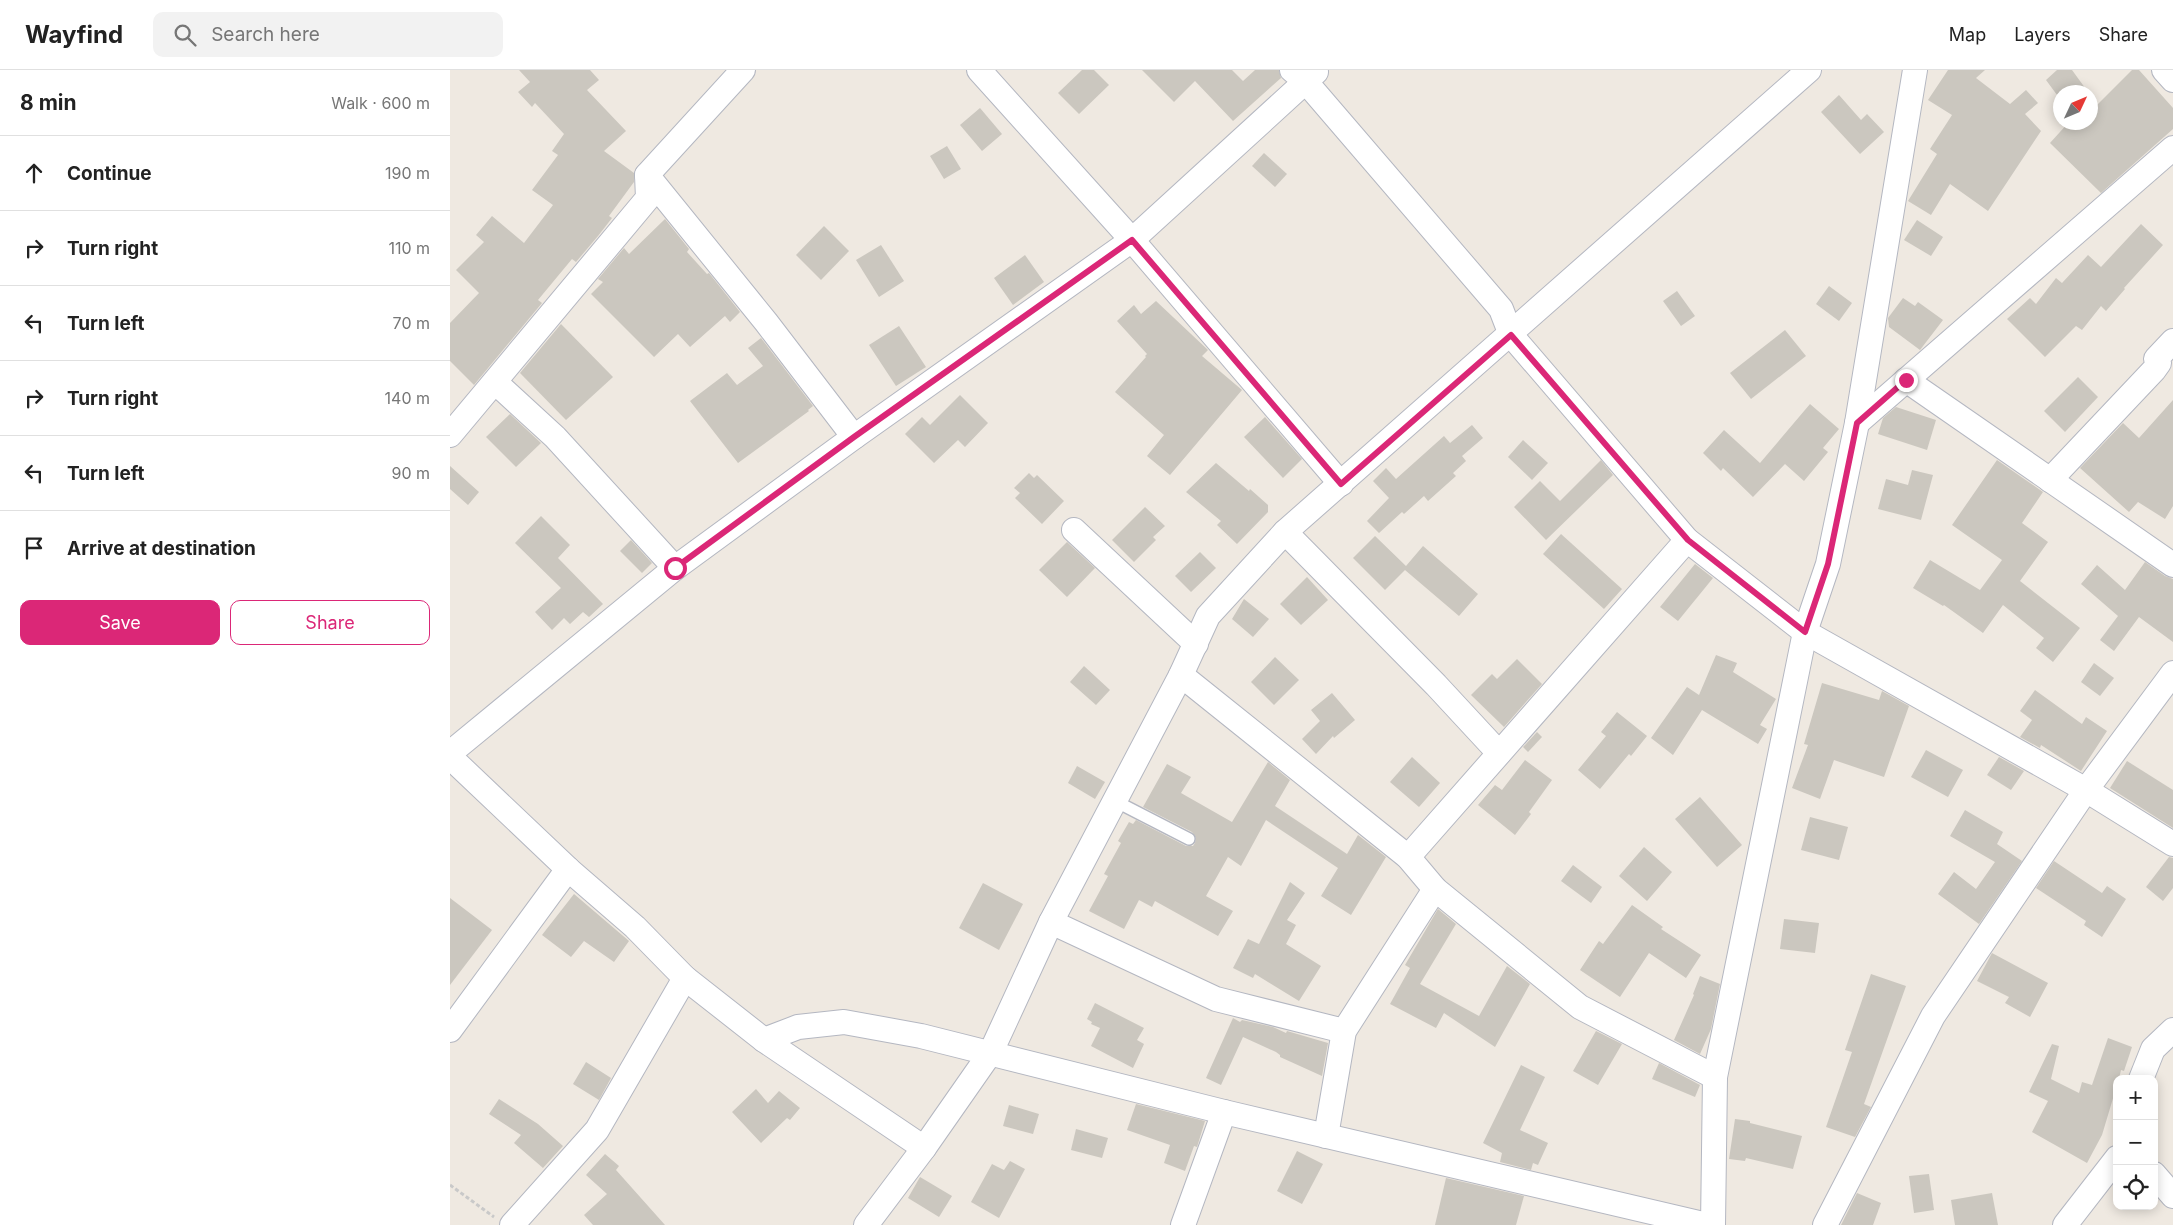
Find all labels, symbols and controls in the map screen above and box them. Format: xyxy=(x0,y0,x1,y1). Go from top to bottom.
search box xyxy=(153,12,503,57)
text: Wayfind xyxy=(25,20,123,49)
icon: search xyxy=(171,21,199,49)
text: Search here xyxy=(211,23,320,46)
text: Map xyxy=(1949,24,1986,45)
text: Layers xyxy=(2014,24,2071,45)
text: Share xyxy=(2099,24,2148,45)
north arrow xyxy=(2053,85,2098,130)
text: 8 min xyxy=(20,90,77,115)
text: Walk · 600 m xyxy=(331,93,430,113)
icon: ahead xyxy=(20,159,48,187)
text: Continue xyxy=(67,162,152,185)
text: 190 m xyxy=(385,163,430,183)
icon: right xyxy=(20,234,48,262)
text: Turn right xyxy=(67,237,158,260)
text: 110 m xyxy=(388,238,430,258)
icon: left xyxy=(20,309,48,337)
text: Turn left xyxy=(67,312,145,335)
text: 70 m xyxy=(393,313,430,333)
route end xyxy=(1895,369,1918,392)
icon: right xyxy=(20,384,48,412)
text: Turn right xyxy=(67,387,158,410)
text: 140 m xyxy=(385,388,430,408)
icon: left xyxy=(20,459,48,487)
text: Turn left xyxy=(67,462,145,485)
text: 90 m xyxy=(391,463,430,483)
icon: arrive xyxy=(20,534,48,562)
text: Arrive at destination xyxy=(67,537,256,560)
route start xyxy=(664,557,687,580)
button: Save xyxy=(20,600,220,645)
button: Share xyxy=(230,600,430,645)
map controls xyxy=(2113,1075,2158,1210)
button: + xyxy=(2113,1075,2158,1120)
button: − xyxy=(2113,1120,2158,1165)
button: locate xyxy=(2113,1165,2158,1210)

